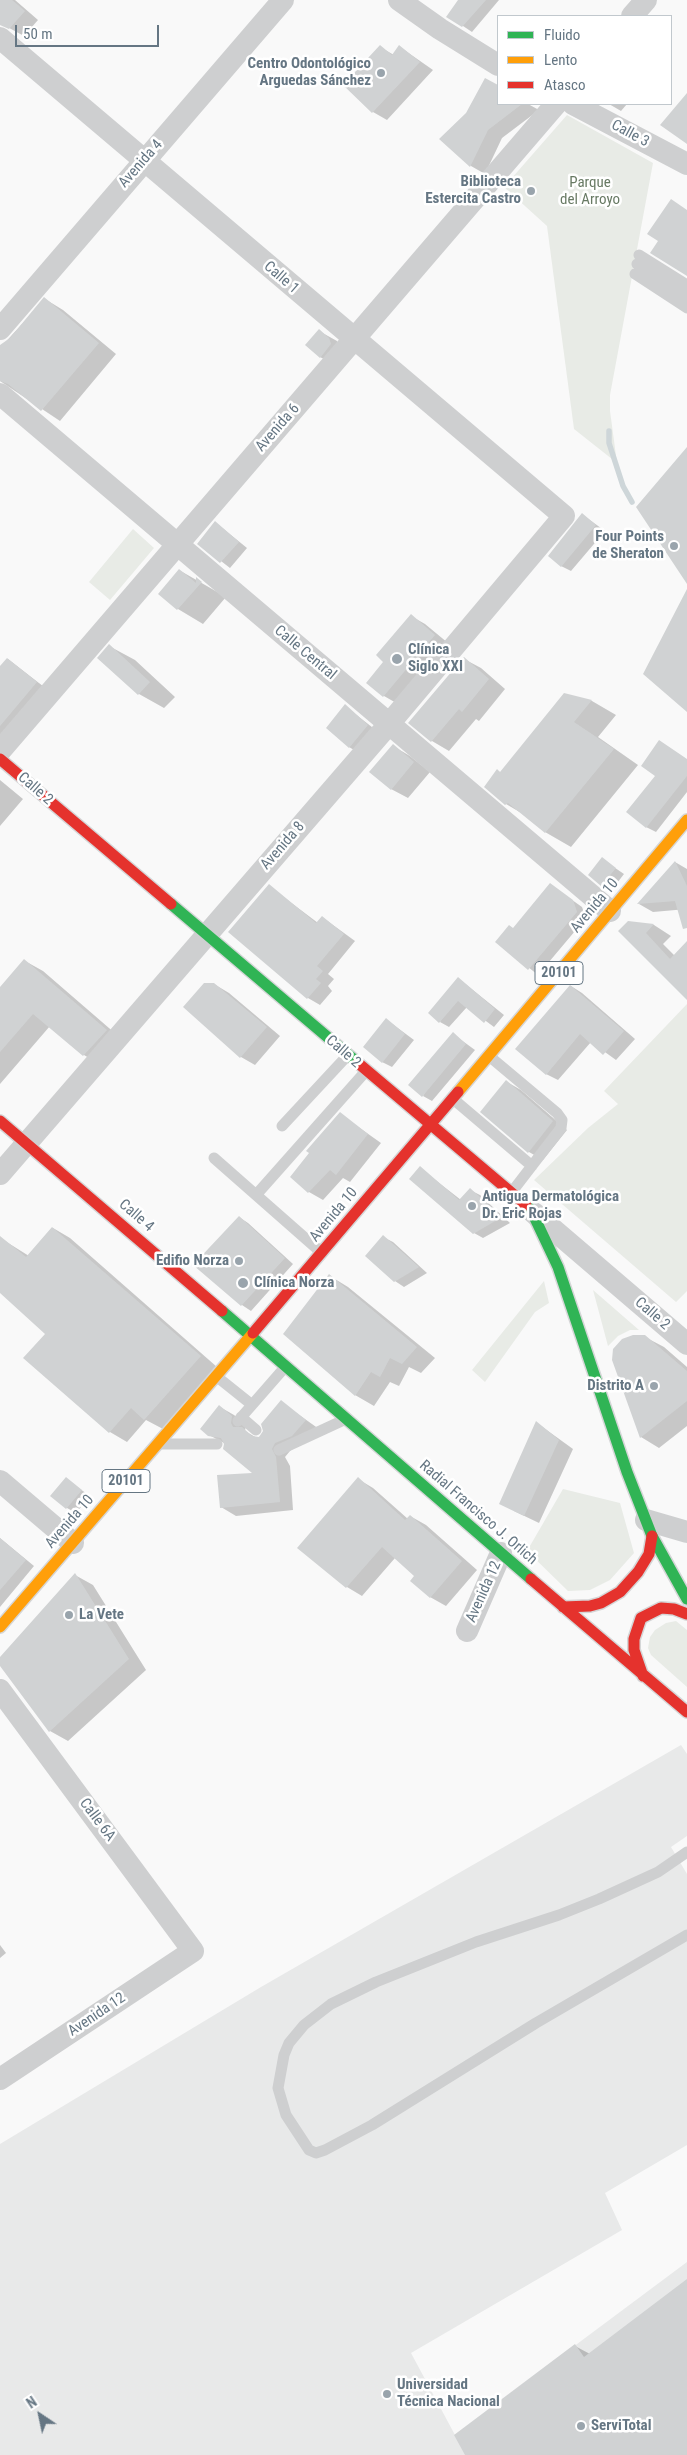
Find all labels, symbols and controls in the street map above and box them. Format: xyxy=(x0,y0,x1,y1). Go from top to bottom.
scale bar xyxy=(18,15,161,47)
legend xyxy=(497,15,672,105)
text: 50 m xyxy=(23,25,53,43)
text: Fluido xyxy=(544,26,580,44)
text: Lento xyxy=(544,51,577,69)
place label: Centro Odontológico Arguedas Sánchez xyxy=(248,55,371,90)
marker: Centro Odontológico Arguedas Sánchez xyxy=(375,67,387,79)
text: Atasco xyxy=(544,76,585,94)
street label: Calle 3 xyxy=(608,117,652,151)
street label: Avenida 4 xyxy=(115,136,167,192)
place label: Biblioteca Estercita Castro xyxy=(425,173,521,208)
park label: Parque del Arroyo xyxy=(560,174,620,209)
marker: Biblioteca Estercita Castro xyxy=(525,185,537,197)
street label: Calle 1 xyxy=(260,258,302,298)
street label: Avenida 6 xyxy=(252,400,304,456)
place label: Four Points de Sheraton xyxy=(592,528,664,563)
marker: Four Points de Sheraton xyxy=(668,540,680,552)
street label: Calle Central xyxy=(270,622,340,684)
place label: Clínica Siglo XXI xyxy=(408,641,463,676)
marker: Clínica Siglo XXI xyxy=(390,652,404,666)
street label: Calle 2 xyxy=(14,769,56,809)
street label: Avenida 8 xyxy=(257,818,309,874)
street label: Avenida 10 xyxy=(567,875,623,937)
road number: 20101 xyxy=(535,961,583,984)
street label: Calle 2 xyxy=(322,1032,364,1072)
street label: Avenida 10 xyxy=(306,1184,362,1246)
place label: Antigua Dermatológica Dr. Eric Rojas xyxy=(482,1188,619,1223)
street label: Calle 4 xyxy=(115,1196,157,1236)
marker: Antigua Dermatológica Dr. Eric Rojas xyxy=(466,1200,478,1212)
place label: Edifio Norza xyxy=(156,1252,229,1270)
marker: Edifio Norza xyxy=(233,1255,245,1267)
place label: Clínica Norza xyxy=(254,1274,334,1292)
marker: Clínica Norza xyxy=(236,1276,250,1290)
street label: Calle 2 xyxy=(631,1294,673,1334)
place label: Distrito A xyxy=(587,1377,644,1395)
marker: Distrito A xyxy=(648,1380,660,1392)
street label: Radial Francisco J. Orlich xyxy=(415,1457,541,1569)
road number: 20101 xyxy=(102,1470,150,1492)
street label: Avenida 10 xyxy=(42,1491,98,1553)
street label: Avenida 12 xyxy=(463,1559,505,1625)
place label: La Vete xyxy=(79,1606,124,1624)
marker: La Vete xyxy=(63,1609,75,1621)
street label: Calle 6A xyxy=(75,1795,119,1845)
street label: Avenida 12 xyxy=(65,1989,129,2041)
place label: Universidad Técnica Nacional xyxy=(397,2376,500,2411)
marker: Universidad Técnica Nacional xyxy=(381,2388,393,2400)
north arrow xyxy=(15,2390,65,2440)
text: N xyxy=(24,2394,40,2412)
place label: ServiTotal xyxy=(591,2417,651,2435)
marker: ServiTotal xyxy=(575,2420,587,2432)

